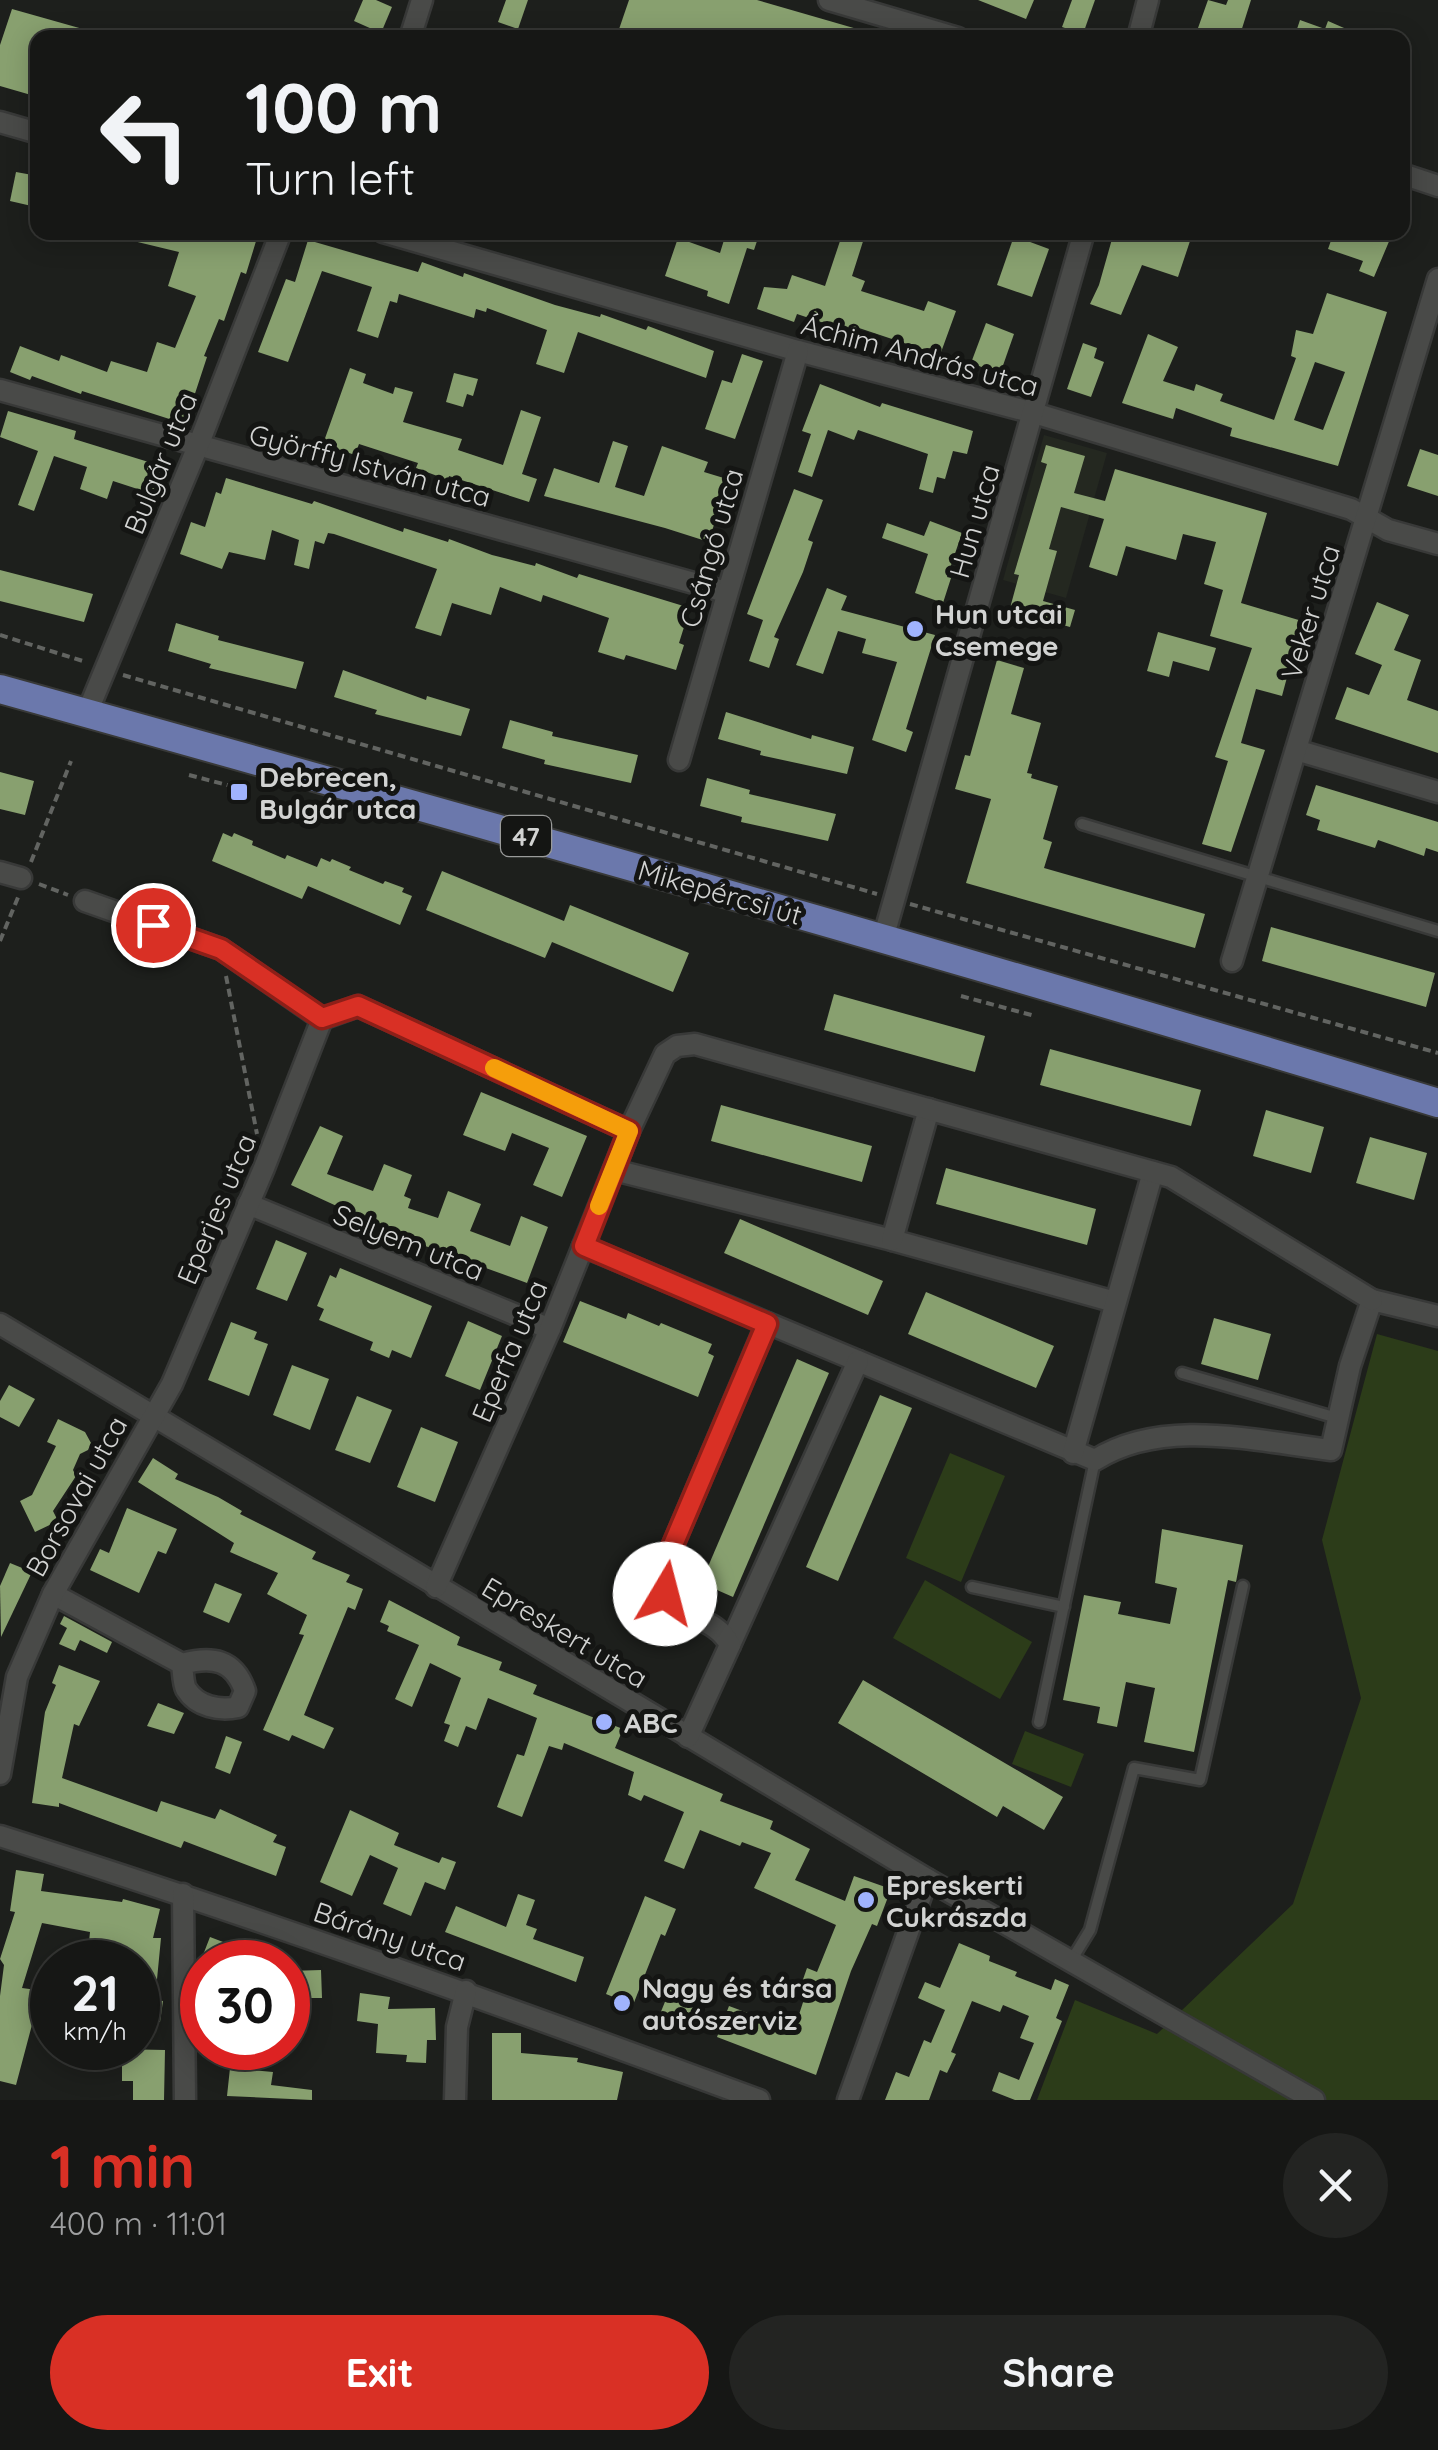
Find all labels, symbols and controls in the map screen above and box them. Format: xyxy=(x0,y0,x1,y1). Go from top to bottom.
text: 100 m xyxy=(245,63,442,151)
icon: left xyxy=(80,70,210,200)
text: Turn left xyxy=(245,150,415,206)
street label: Áchim András utca xyxy=(798,307,1042,403)
street label: Bulgár utca xyxy=(116,387,204,539)
street label: Györffy István utca xyxy=(245,416,495,514)
street label: Hun utca xyxy=(941,460,1007,582)
street label: Csángó utca xyxy=(672,465,750,631)
street label: Veker utca xyxy=(1273,540,1347,684)
place label: Hun utcai Csemege xyxy=(935,596,1063,663)
marker: Hun utcai Csemege xyxy=(904,618,926,640)
place label: Debrecen, Bulgár utca xyxy=(259,759,416,826)
marker: Debrecen, Bulgár utca xyxy=(228,781,250,803)
road number: 47 xyxy=(501,816,551,856)
street label: Mikepércsi út xyxy=(634,852,806,932)
pin xyxy=(111,883,196,968)
icon: arrive xyxy=(126,898,181,953)
street label: Eperjes utca xyxy=(169,1128,263,1290)
street label: Selyem utca xyxy=(329,1196,489,1288)
street label: Eperfa utca xyxy=(463,1275,555,1427)
street label: Borsovai utca xyxy=(18,1410,134,1582)
position arrow xyxy=(613,1542,717,1646)
street label: Epreskert utca xyxy=(476,1569,654,1695)
place label: ABC xyxy=(624,1705,678,1740)
marker: ABC xyxy=(593,1711,615,1733)
place label: Epreskerti Cukrászda xyxy=(886,1867,1027,1934)
marker: Epreskerti Cukrászda xyxy=(855,1889,877,1911)
street label: Bárány utca xyxy=(309,1894,471,1978)
speed limit sign: 30 xyxy=(180,1940,310,2070)
text: 21 xyxy=(71,1961,119,2024)
place label: Nagy és társa autószerviz xyxy=(642,1970,833,2037)
marker: Nagy és társa autószerviz xyxy=(611,1992,633,2014)
text: km/h xyxy=(63,2015,127,2046)
text: 1 min xyxy=(50,2128,195,2203)
button: close xyxy=(1283,2133,1388,2238)
text: 400 m · 11:01 xyxy=(50,2203,227,2243)
button: Exit xyxy=(50,2315,709,2430)
button: Share xyxy=(729,2315,1388,2430)

